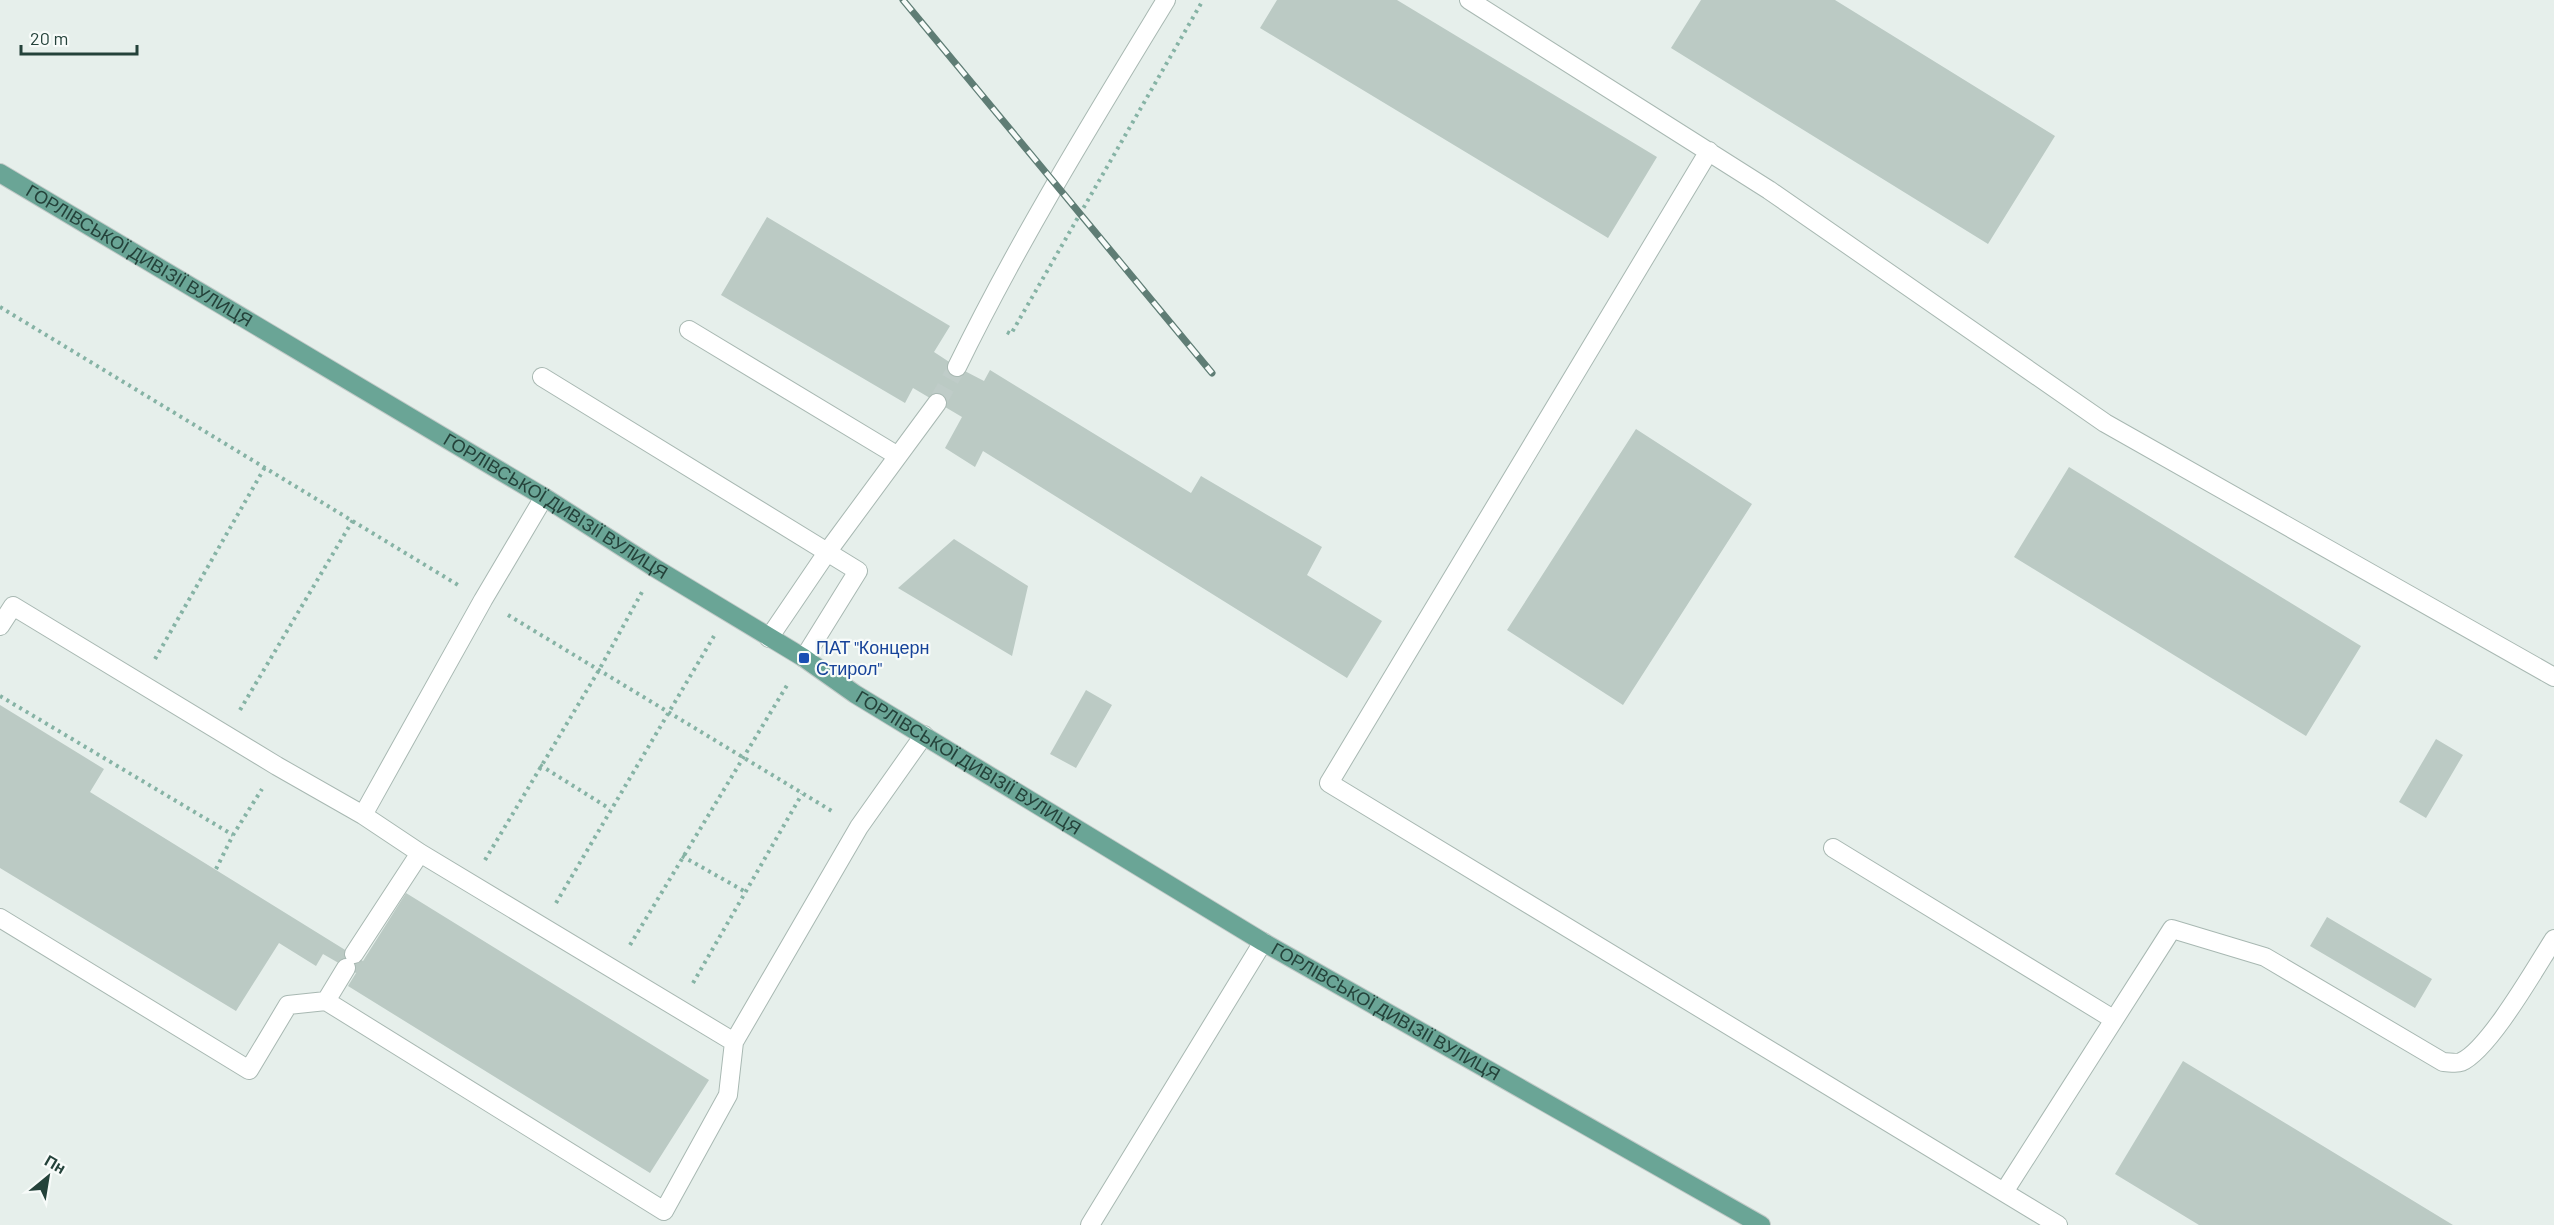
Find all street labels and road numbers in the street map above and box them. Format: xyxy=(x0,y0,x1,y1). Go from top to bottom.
street label: ГОРЛІВСЬКОЇ ДИВІЗІЇ ВУЛИЦЯ xyxy=(22,179,257,331)
street label: ГОРЛІВСЬКОЇ ДИВІЗІЇ ВУЛИЦЯ xyxy=(440,428,672,583)
street label: ГОРЛІВСЬКОЇ ДИВІЗІЇ ВУЛИЦЯ xyxy=(852,685,1086,839)
street label: ГОРЛІВСЬКОЇ ДИВІЗІЇ ВУЛИЦЯ xyxy=(1268,937,1505,1085)

